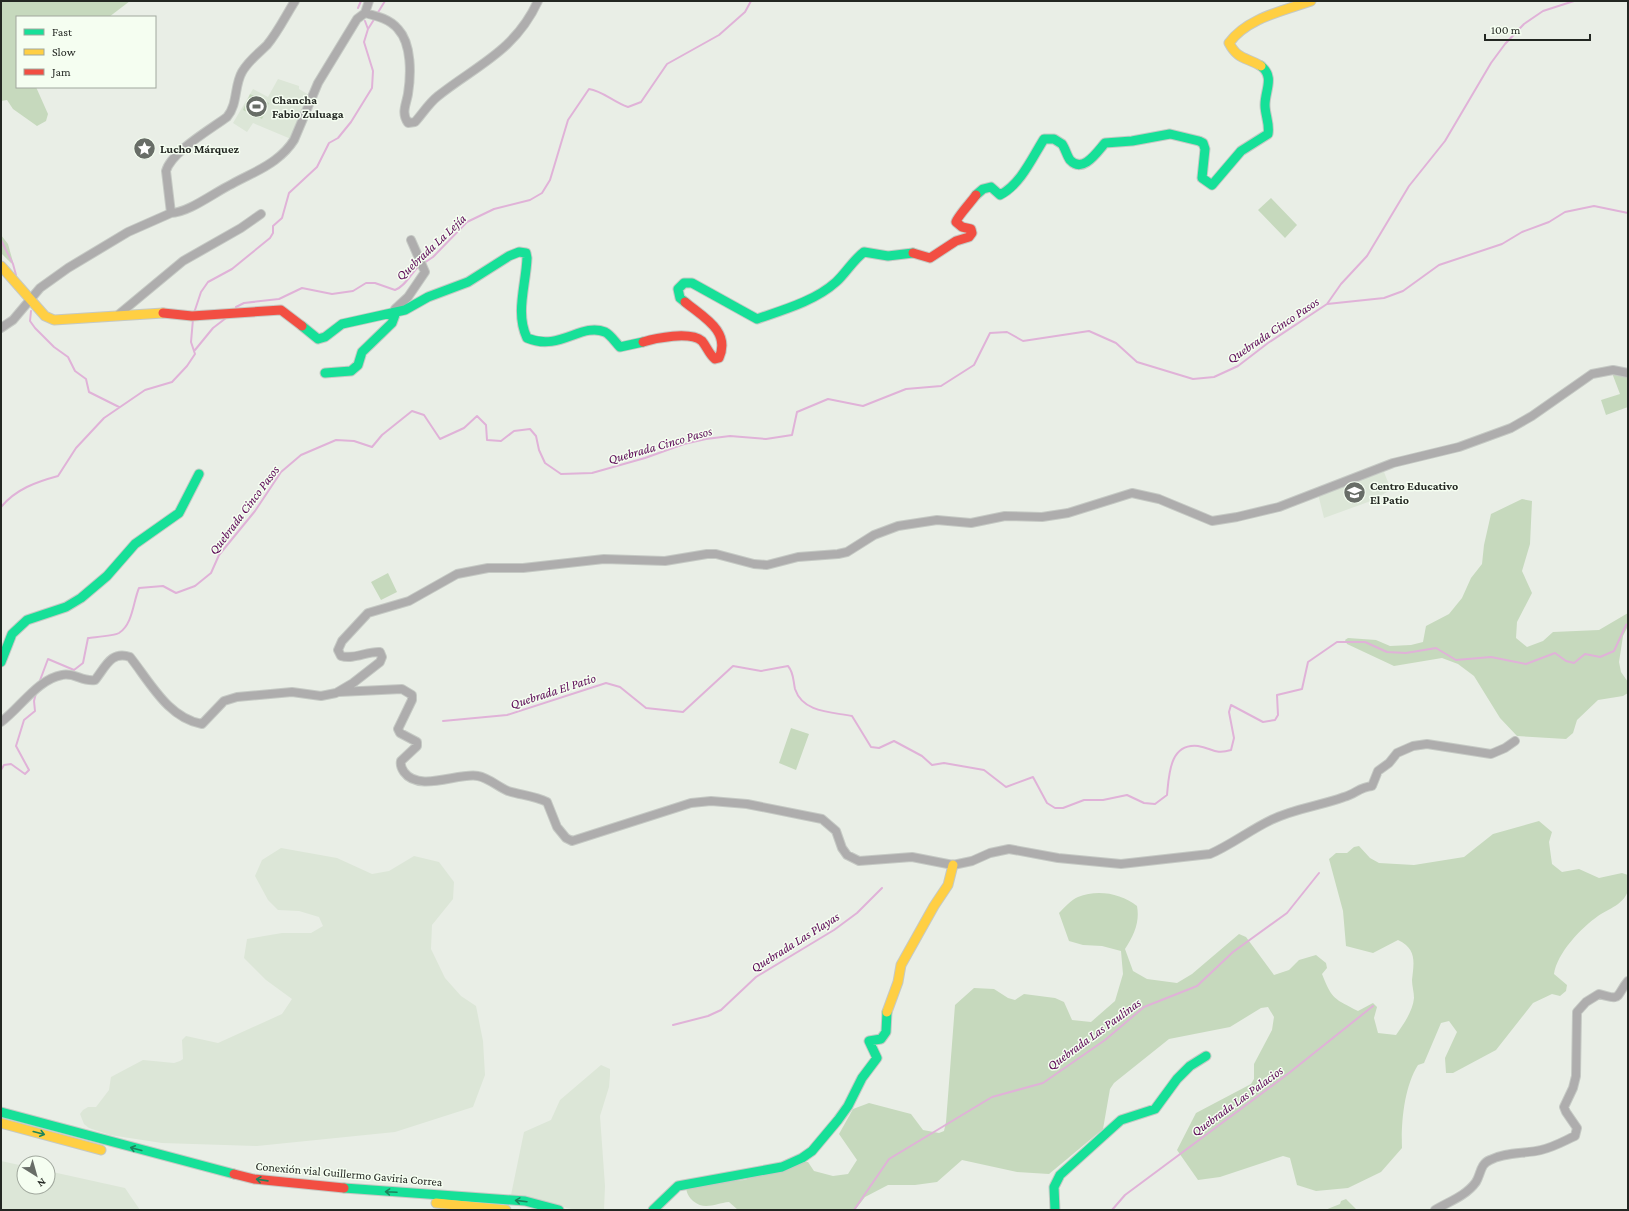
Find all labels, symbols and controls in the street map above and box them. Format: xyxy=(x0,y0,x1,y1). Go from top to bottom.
legend xyxy=(16,16,156,88)
scale bar xyxy=(1485,16,1590,42)
text: 100 m xyxy=(1491,23,1521,37)
text: Fast xyxy=(52,25,73,39)
text: Slow xyxy=(52,45,76,59)
text: Jam xyxy=(51,65,71,79)
place label: Chancha Fabio Zuluaga xyxy=(272,93,344,121)
sports icon: Chancha Fabio Zuluaga xyxy=(243,94,269,120)
place icon: Lucho Márquez xyxy=(131,136,157,162)
place label: Lucho Márquez xyxy=(160,142,239,156)
water label: Quebrada La Lejía xyxy=(393,211,470,284)
water label: Quebrada Cinco Pasos xyxy=(1224,294,1322,366)
water label: Quebrada Cinco Pasos xyxy=(606,423,714,467)
water label: Quebrada Cinco Pasos xyxy=(206,463,282,557)
place label: Centro Educativo El Patio xyxy=(1370,479,1458,507)
school or university icon: Centro Educativo El Patio xyxy=(1341,480,1367,506)
water label: Quebrada El Patio xyxy=(508,670,598,712)
water label: Quebrada Las Playas xyxy=(748,909,842,975)
water label: Quebrada Las Paulinas xyxy=(1044,995,1144,1073)
water label: Quebrada Las Palacios xyxy=(1188,1063,1286,1139)
one-way arrow xyxy=(32,1130,45,1137)
one-way arrow xyxy=(129,1144,142,1152)
north arrow xyxy=(16,1155,56,1195)
street label: Conexión vial Guillermo Gaviria Correa xyxy=(255,1159,443,1189)
text: N xyxy=(35,1176,49,1190)
one-way arrow xyxy=(256,1176,269,1184)
one-way arrow xyxy=(385,1188,398,1195)
one-way arrow xyxy=(515,1197,528,1205)

